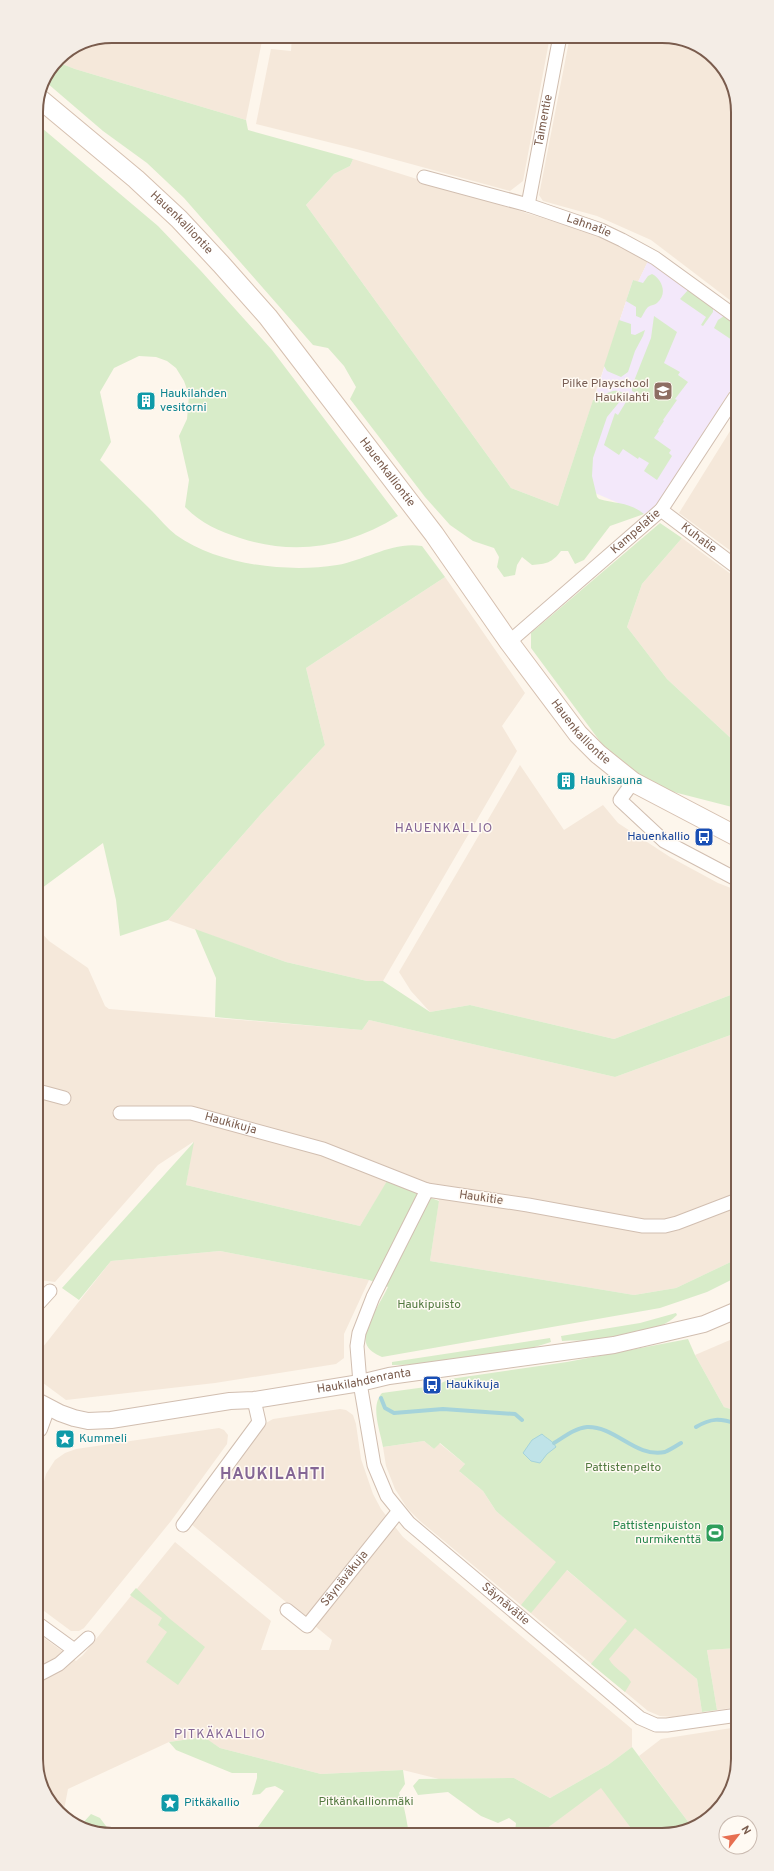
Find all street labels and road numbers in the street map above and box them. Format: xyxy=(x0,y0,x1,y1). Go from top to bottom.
street label: Taimentie xyxy=(531,93,557,148)
street label: Hauenkalliontie xyxy=(146,188,216,258)
street label: Lahnatie xyxy=(564,211,614,242)
street label: Hauenkalliontie xyxy=(355,435,419,511)
street label: Kampelatie xyxy=(608,506,664,558)
street label: Kuhatie xyxy=(677,519,720,557)
street label: Hauenkalliontie xyxy=(547,696,614,769)
street label: Haukikuja xyxy=(203,1109,258,1139)
street label: Haukitie xyxy=(458,1187,504,1209)
street label: Haukilahdenranta xyxy=(316,1365,412,1398)
street label: Säynäväkuja xyxy=(317,1547,372,1610)
street label: Säynävätie xyxy=(478,1579,533,1629)

